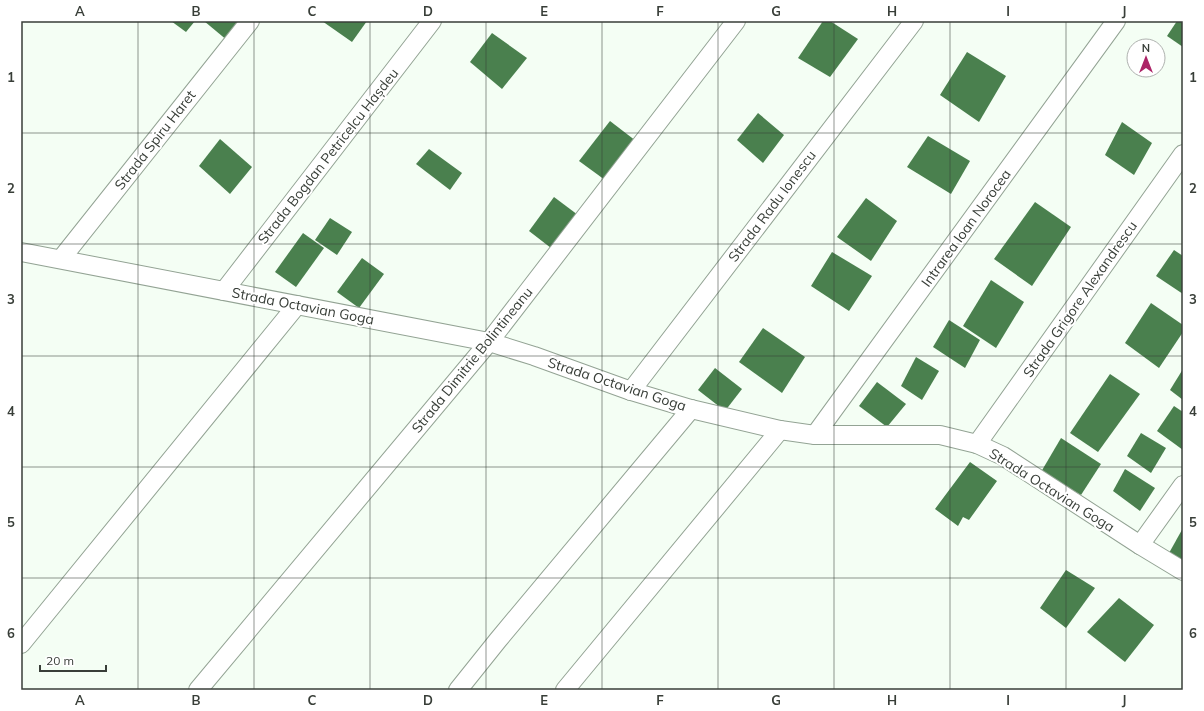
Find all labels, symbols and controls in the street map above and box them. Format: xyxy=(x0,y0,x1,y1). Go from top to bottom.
text: A xyxy=(75,3,85,19)
text: B xyxy=(192,3,201,19)
text: C xyxy=(308,3,317,19)
text: D xyxy=(423,3,433,19)
text: E xyxy=(540,3,548,19)
text: F xyxy=(656,3,664,19)
text: G xyxy=(771,3,781,19)
text: H xyxy=(887,3,897,19)
text: I xyxy=(1006,3,1010,19)
text: J xyxy=(1122,3,1126,19)
north arrow xyxy=(1126,38,1166,78)
text: N xyxy=(1142,41,1150,55)
street label: Strada Bogdan Petricelcu Hașdeu xyxy=(254,64,402,248)
text: 1 xyxy=(7,69,15,85)
text: 1 xyxy=(1189,69,1197,85)
street label: Strada Spiru Haret xyxy=(111,87,200,193)
street label: Strada Radu Ionescu xyxy=(724,147,820,265)
street label: Intrarea Ioan Norocea xyxy=(917,166,1015,290)
text: 2 xyxy=(7,180,15,196)
text: 2 xyxy=(1189,180,1197,196)
street label: Strada Grigore Alexandrescu xyxy=(1019,217,1141,381)
street label: Strada Octavian Goga xyxy=(230,283,376,329)
street label: Strada Dimitrie Bolintineanu xyxy=(408,283,536,437)
text: 3 xyxy=(7,291,15,307)
text: 3 xyxy=(1189,291,1197,307)
street label: Strada Octavian Goga xyxy=(545,353,689,415)
text: 4 xyxy=(7,403,15,419)
text: 4 xyxy=(1189,403,1197,419)
street label: Strada Octavian Goga xyxy=(986,444,1118,536)
text: 5 xyxy=(7,514,15,530)
text: 5 xyxy=(1189,514,1197,530)
text: 6 xyxy=(7,625,15,641)
text: 6 xyxy=(1189,625,1197,641)
scale bar xyxy=(40,647,106,673)
text: 20 m xyxy=(46,653,74,668)
text: A xyxy=(75,692,85,708)
text: B xyxy=(192,692,201,708)
text: C xyxy=(308,692,317,708)
text: D xyxy=(423,692,433,708)
text: E xyxy=(540,692,548,708)
text: F xyxy=(656,692,664,708)
text: G xyxy=(771,692,781,708)
text: H xyxy=(887,692,897,708)
text: I xyxy=(1006,692,1010,708)
text: J xyxy=(1122,692,1126,708)

